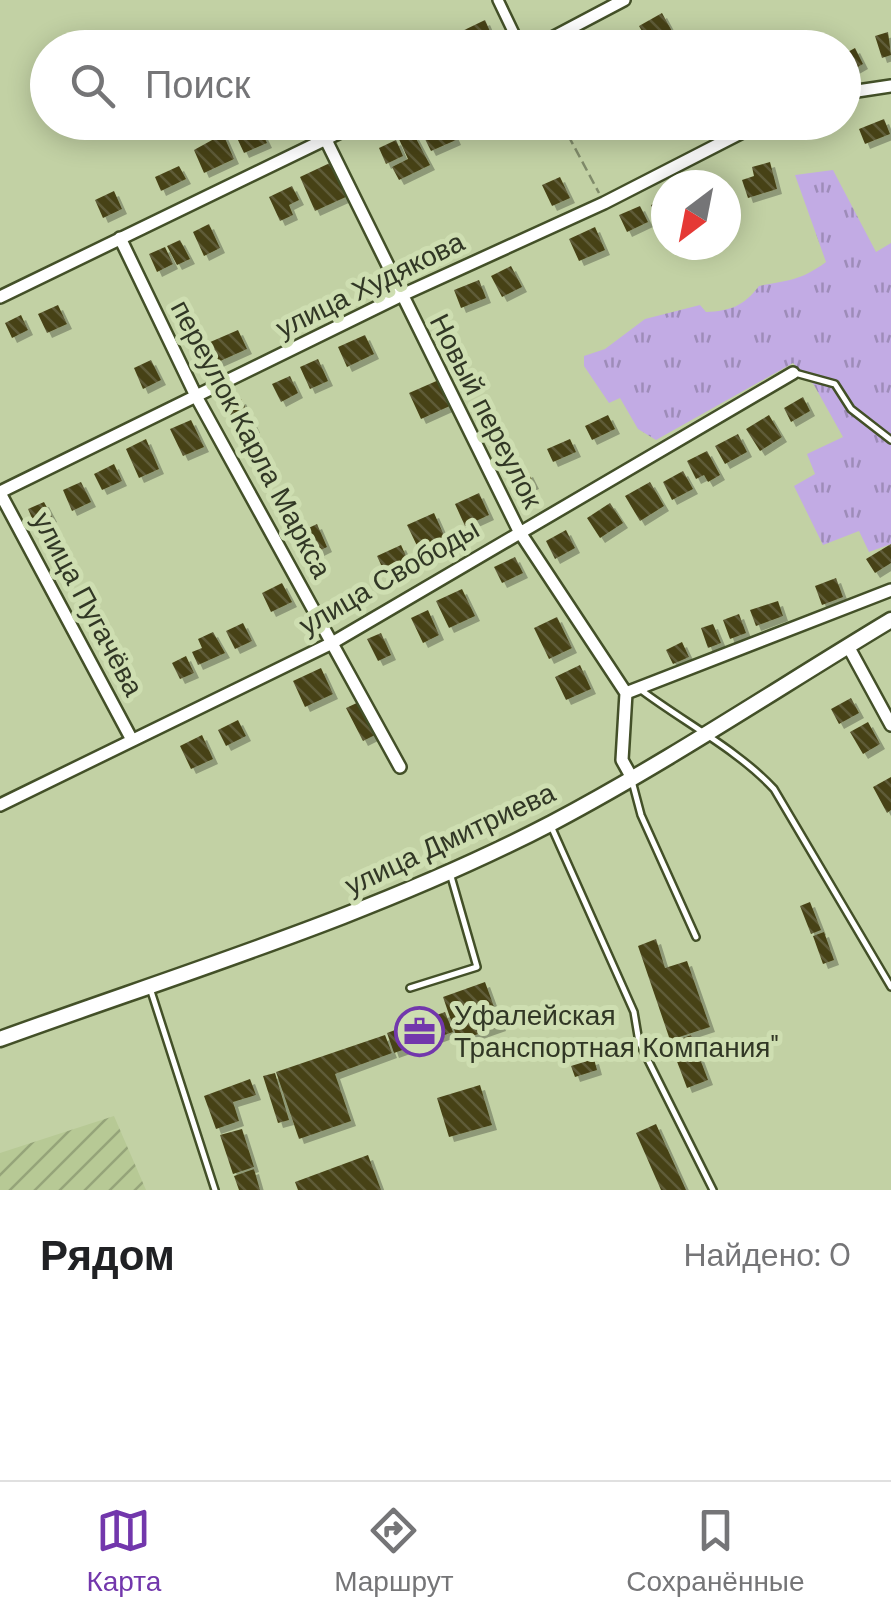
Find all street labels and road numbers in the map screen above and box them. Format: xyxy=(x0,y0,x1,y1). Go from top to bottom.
street label: улица Худякова xyxy=(270,223,471,347)
street label: переулок Карла Маркса xyxy=(162,294,340,585)
street label: Новый переулок xyxy=(421,308,551,515)
street label: улица Пугачёва xyxy=(24,506,152,703)
street label: улица Свободы xyxy=(292,510,486,644)
street label: улица Дмитриева xyxy=(339,774,562,904)

